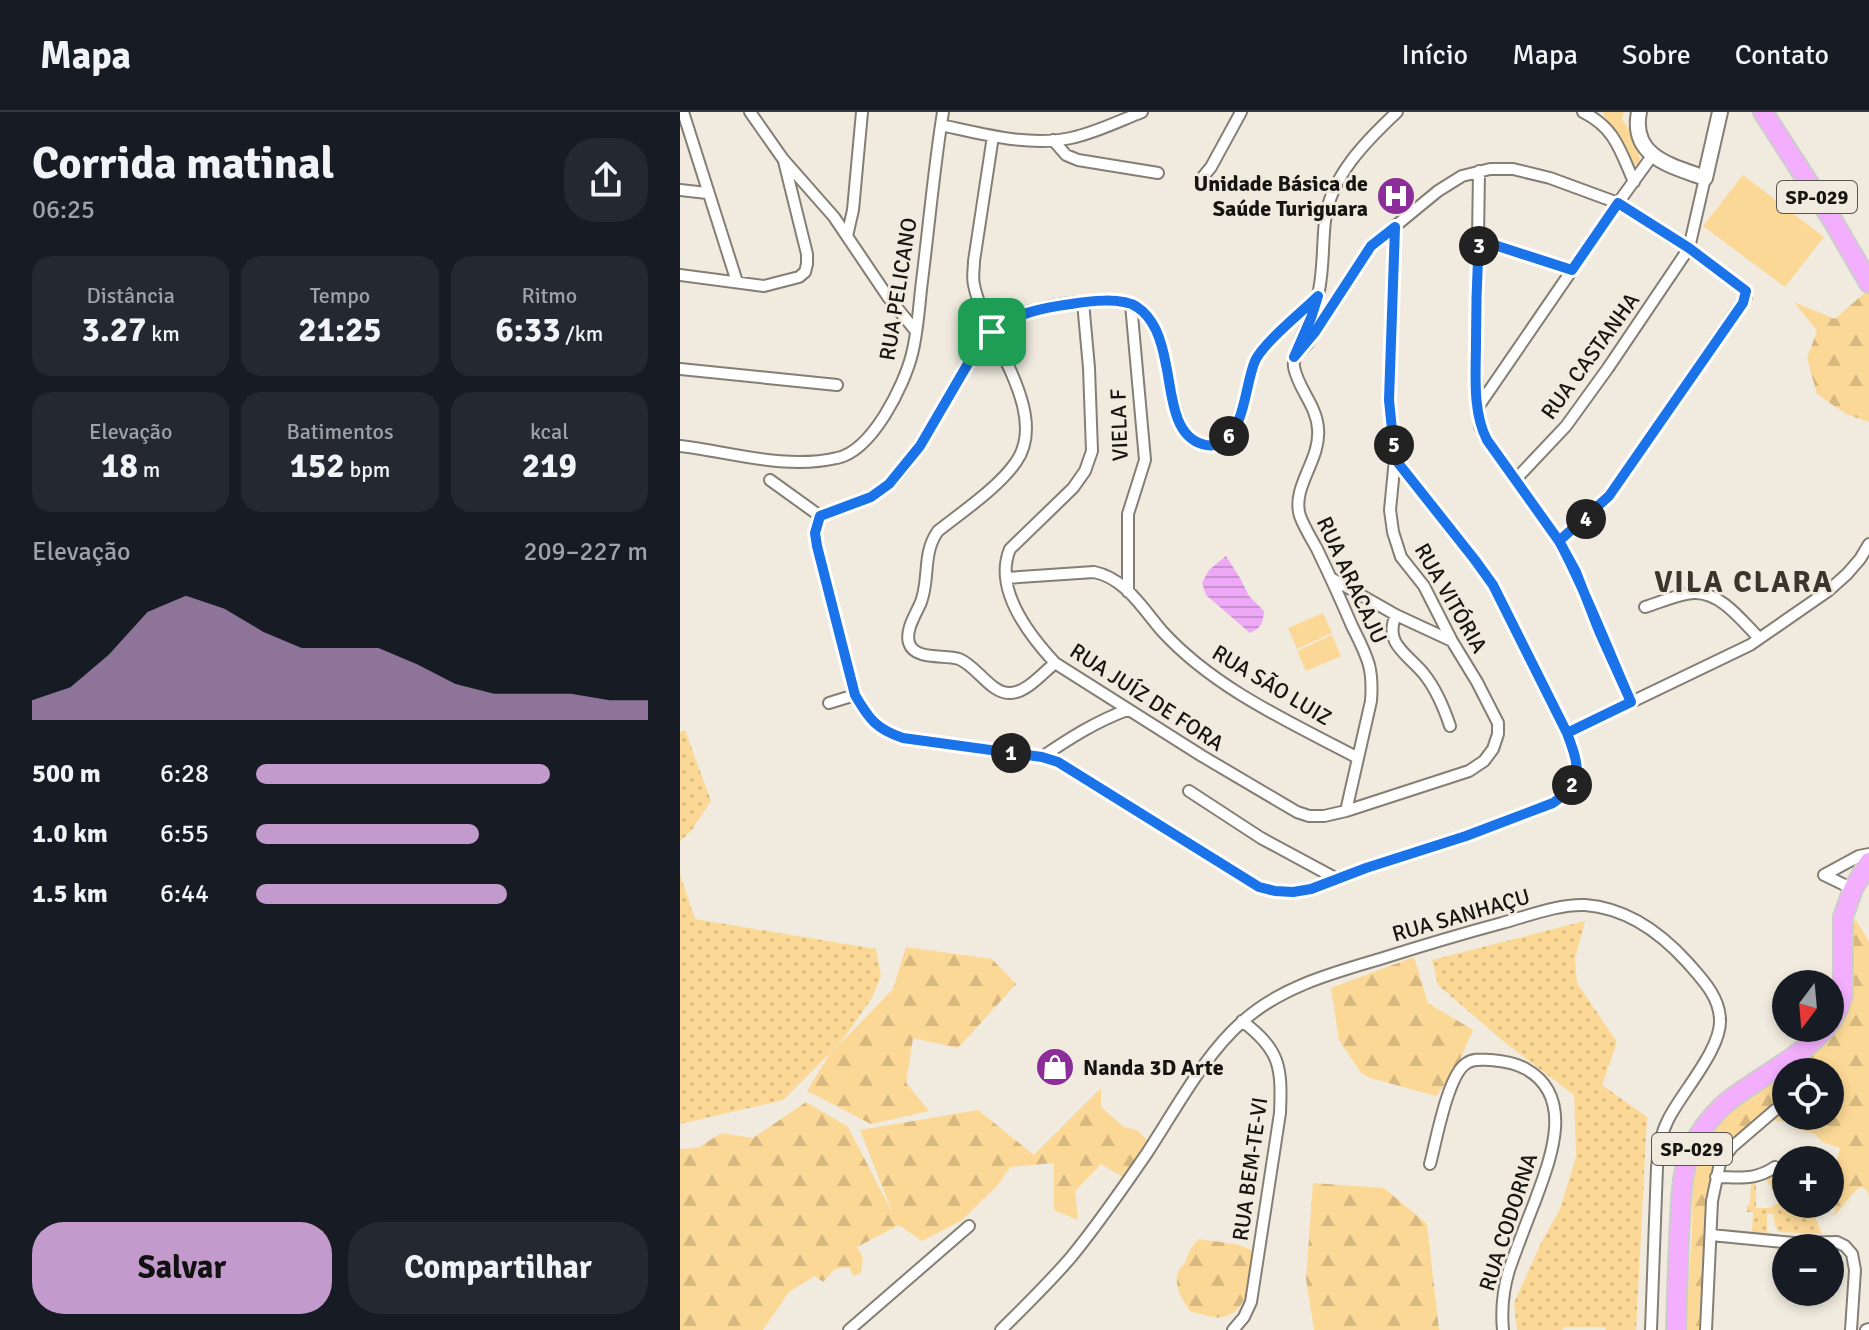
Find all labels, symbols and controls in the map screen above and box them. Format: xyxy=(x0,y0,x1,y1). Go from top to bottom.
text: Mapa xyxy=(40,32,131,79)
text: Início xyxy=(1401,38,1468,72)
text: Mapa xyxy=(1512,38,1578,72)
text: Sobre xyxy=(1622,38,1691,72)
text: Contato xyxy=(1735,38,1829,72)
text: Corrida matinal xyxy=(32,137,334,191)
button: share xyxy=(564,138,648,222)
place label: Unidade Básica de Saúde Turiguara xyxy=(1193,170,1368,222)
hospital icon: Unidade Básica de Saúde Turiguara xyxy=(1375,175,1417,217)
road number: SP-029 xyxy=(1777,181,1857,213)
text: 06:25 xyxy=(32,194,95,226)
street label: RUA PELICANO xyxy=(873,216,923,362)
pin: 3 xyxy=(1459,226,1499,266)
text: 3 xyxy=(1473,232,1485,259)
text: Distância xyxy=(86,282,175,309)
text: Tempo xyxy=(310,282,370,309)
text: Ritmo xyxy=(521,282,577,309)
street label: RUA CASTANHA xyxy=(1535,287,1645,425)
pin xyxy=(958,298,1026,366)
text: 3.27 xyxy=(82,309,146,351)
text: 21:25 xyxy=(298,309,382,351)
text: 6:33 xyxy=(495,309,561,351)
icon: arrive xyxy=(970,310,1014,354)
text: km xyxy=(146,320,180,347)
text: /km xyxy=(561,320,603,347)
street label: VIELA F xyxy=(1104,388,1134,462)
pin: 6 xyxy=(1209,416,1249,456)
text: Elevação xyxy=(89,418,172,445)
text: Batimentos xyxy=(286,418,394,445)
text: kcal xyxy=(530,418,569,445)
text: 6 xyxy=(1223,422,1235,449)
pin: 5 xyxy=(1374,425,1414,465)
text: 5 xyxy=(1388,431,1400,458)
text: 18 xyxy=(101,445,138,487)
text: 152 xyxy=(290,445,345,487)
text: 219 xyxy=(522,445,577,487)
text: m xyxy=(138,456,160,483)
text: bpm xyxy=(345,456,390,483)
pin: 4 xyxy=(1566,499,1606,539)
text: 4 xyxy=(1580,505,1592,532)
street label: RUA ARACAJU xyxy=(1311,512,1393,648)
text: Elevação xyxy=(32,536,131,568)
text: 209–227 m xyxy=(524,536,648,568)
street label: RUA VITÓRIA xyxy=(1409,538,1494,658)
district label: VILA CLARA xyxy=(1654,564,1834,601)
street label: RUA JUÍZ DE FORA xyxy=(1065,637,1229,757)
street label: RUA SÃO LUIZ xyxy=(1207,639,1337,731)
pin: 1 xyxy=(991,733,1031,773)
text: 1 xyxy=(1005,739,1017,766)
text: 500 m xyxy=(32,758,101,790)
text: 6:28 xyxy=(160,758,209,790)
pin: 2 xyxy=(1552,765,1592,805)
text: 2 xyxy=(1566,771,1578,798)
text: 1.0 km xyxy=(32,818,108,850)
text: 6:55 xyxy=(160,818,209,850)
text: 1.5 km xyxy=(32,878,108,910)
text: 6:44 xyxy=(160,878,209,910)
street label: RUA SANHAÇU xyxy=(1389,882,1533,948)
north arrow xyxy=(1772,970,1844,1042)
map controls xyxy=(1772,970,1844,1306)
shop icon: Nanda 3D Arte xyxy=(1034,1046,1076,1088)
place label: Nanda 3D Arte xyxy=(1083,1054,1224,1081)
button: locate xyxy=(1772,1058,1844,1130)
street label: RUA BEM-TE-VI xyxy=(1227,1095,1273,1243)
road number: SP-029 xyxy=(1652,1133,1732,1165)
button: + xyxy=(1772,1146,1844,1218)
street label: RUA CODORNA xyxy=(1473,1149,1543,1294)
button: Salvar xyxy=(32,1222,332,1314)
button: Compartilhar xyxy=(348,1222,648,1314)
button: − xyxy=(1772,1234,1844,1306)

